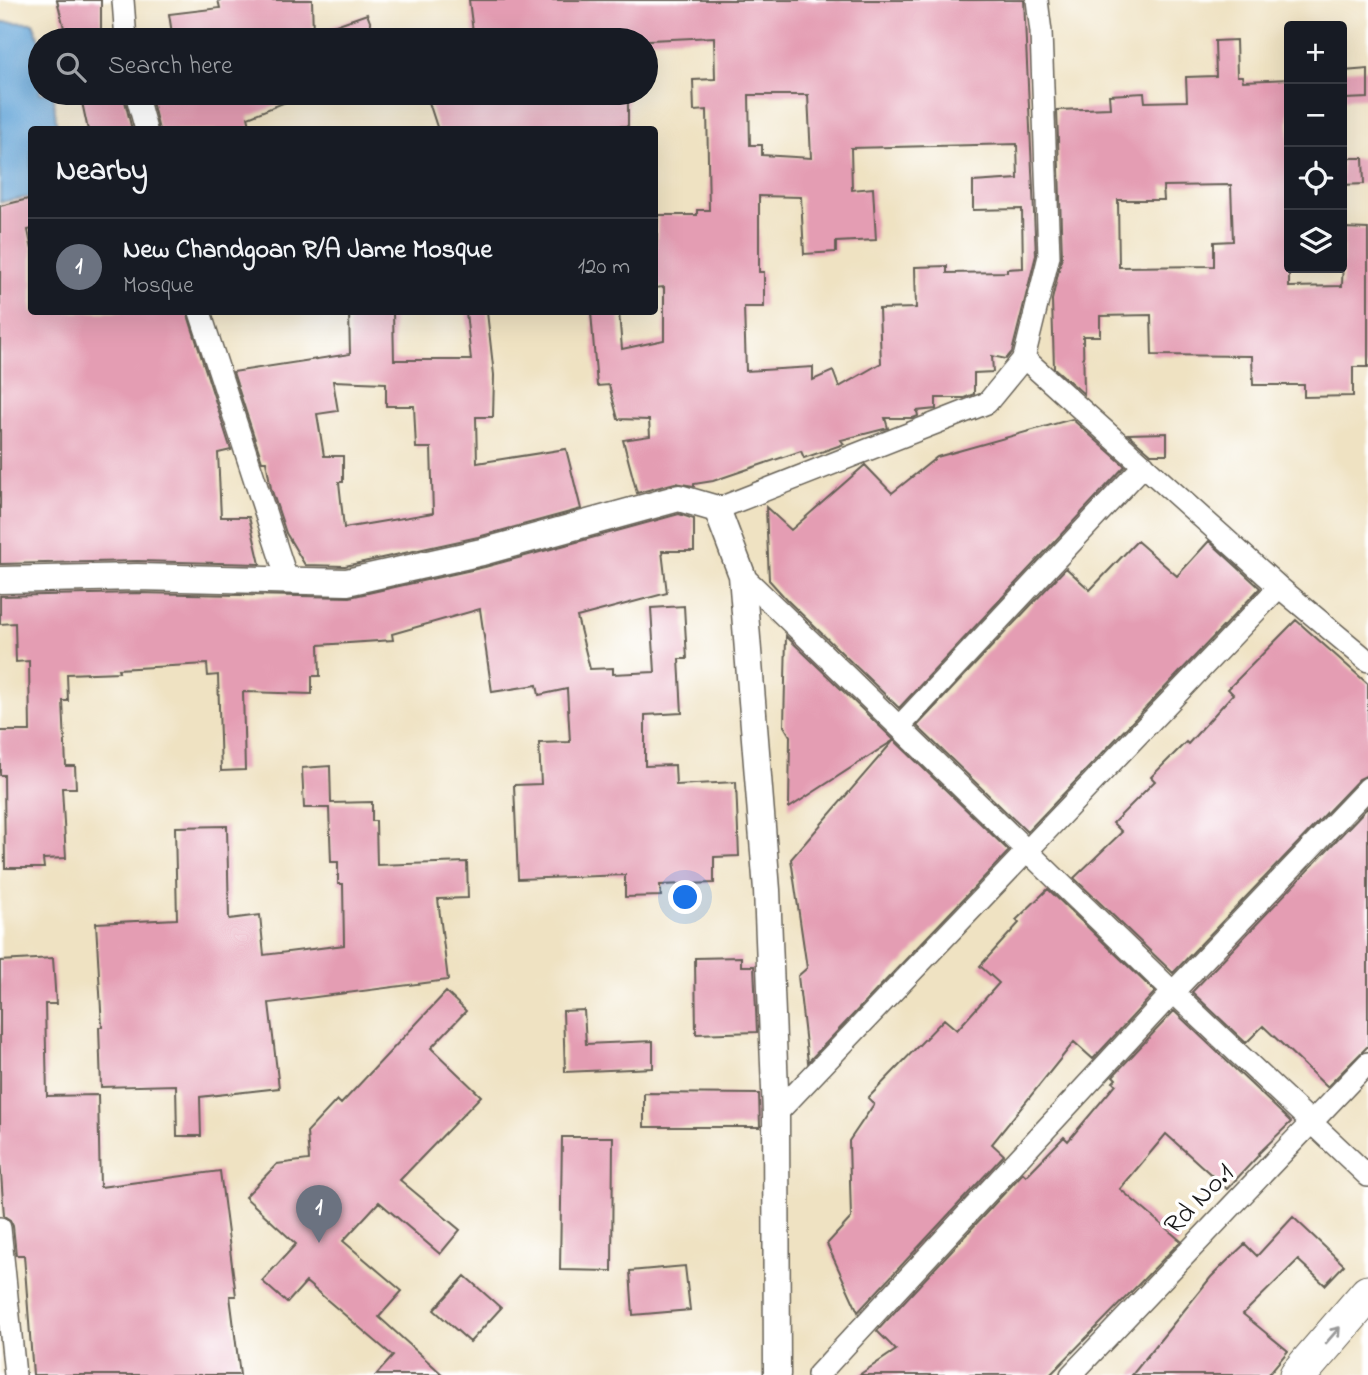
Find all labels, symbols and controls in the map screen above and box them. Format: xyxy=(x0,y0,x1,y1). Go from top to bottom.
map controls xyxy=(1284,21,1347,273)
button: + xyxy=(1284,21,1347,84)
search box xyxy=(28,28,658,105)
icon: search xyxy=(52,48,90,86)
text: Search here xyxy=(108,48,233,86)
button: − xyxy=(1284,84,1347,147)
button: locate xyxy=(1284,147,1347,210)
text: Nearby xyxy=(56,150,148,194)
button: layers xyxy=(1284,210,1347,273)
text: New Chandgoan R/A Jame Mosque xyxy=(123,232,492,270)
text: 1 xyxy=(75,251,83,284)
text: 120 m xyxy=(578,251,630,284)
text: Mosque xyxy=(123,270,194,303)
your location xyxy=(668,880,702,914)
street label: Rd No.1 xyxy=(1155,1155,1245,1245)
pin: 1 xyxy=(296,1185,342,1243)
one-way arrow xyxy=(1325,1326,1341,1344)

